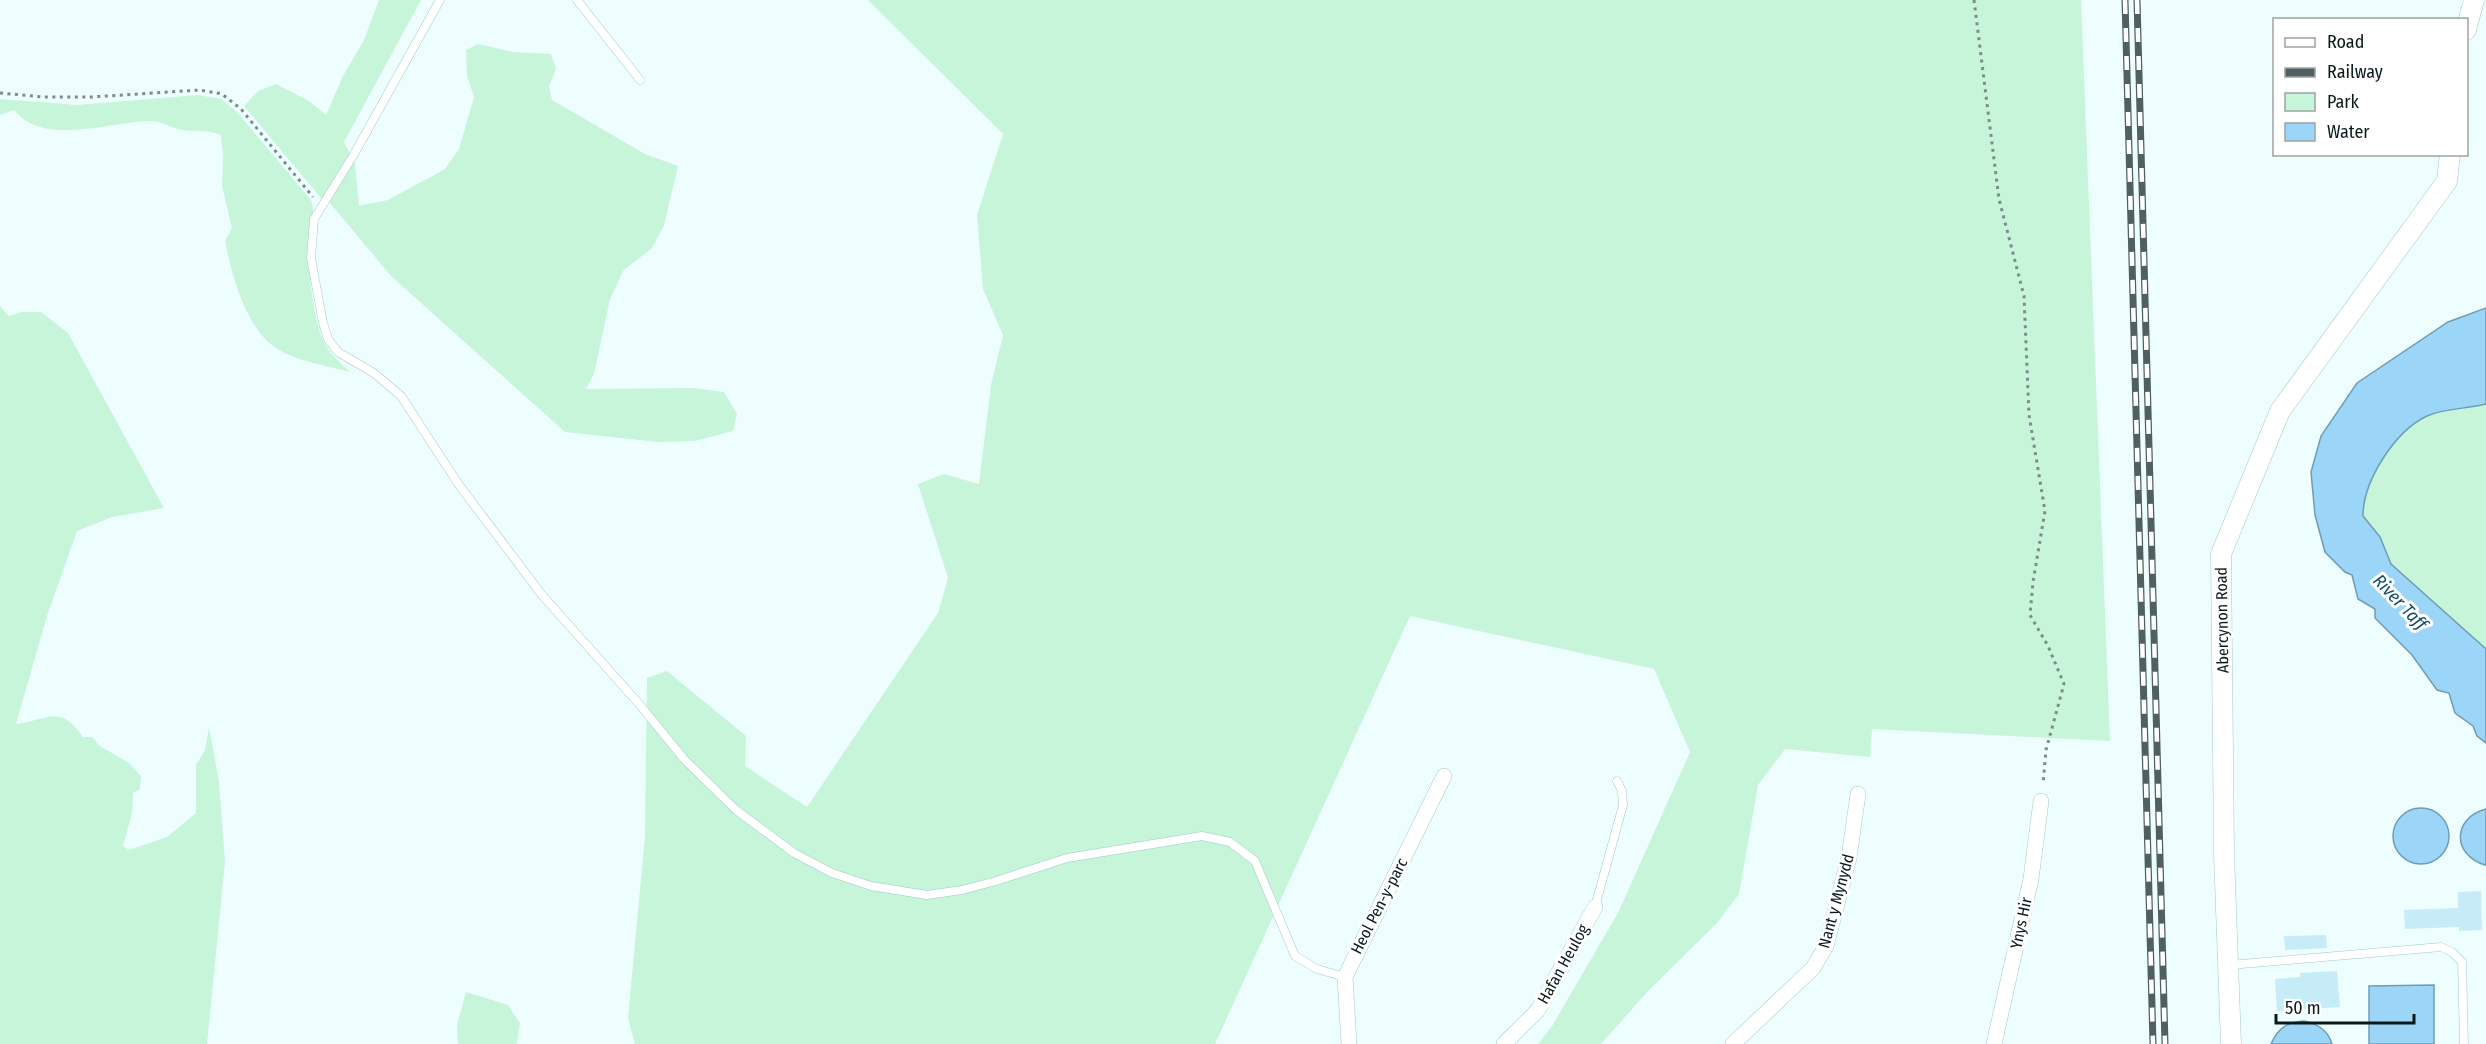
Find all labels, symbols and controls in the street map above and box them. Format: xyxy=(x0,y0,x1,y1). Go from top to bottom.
legend xyxy=(2273,18,2468,156)
text: Road xyxy=(2327,31,2364,53)
text: Railway xyxy=(2327,61,2383,83)
text: Park xyxy=(2327,91,2360,113)
text: Water xyxy=(2327,121,2370,143)
street label: Abercynon Road xyxy=(2212,567,2232,673)
water label: River Taff xyxy=(2368,570,2434,636)
street label: Nant y Mynydd xyxy=(1814,852,1858,950)
street label: Heol Pen-y-parc xyxy=(1347,855,1411,957)
street label: Ynys Hir xyxy=(2006,895,2036,951)
street label: Hafan Heulog xyxy=(1533,920,1593,1007)
scale bar xyxy=(2276,987,2414,1025)
text: 50 m xyxy=(2285,997,2321,1019)

